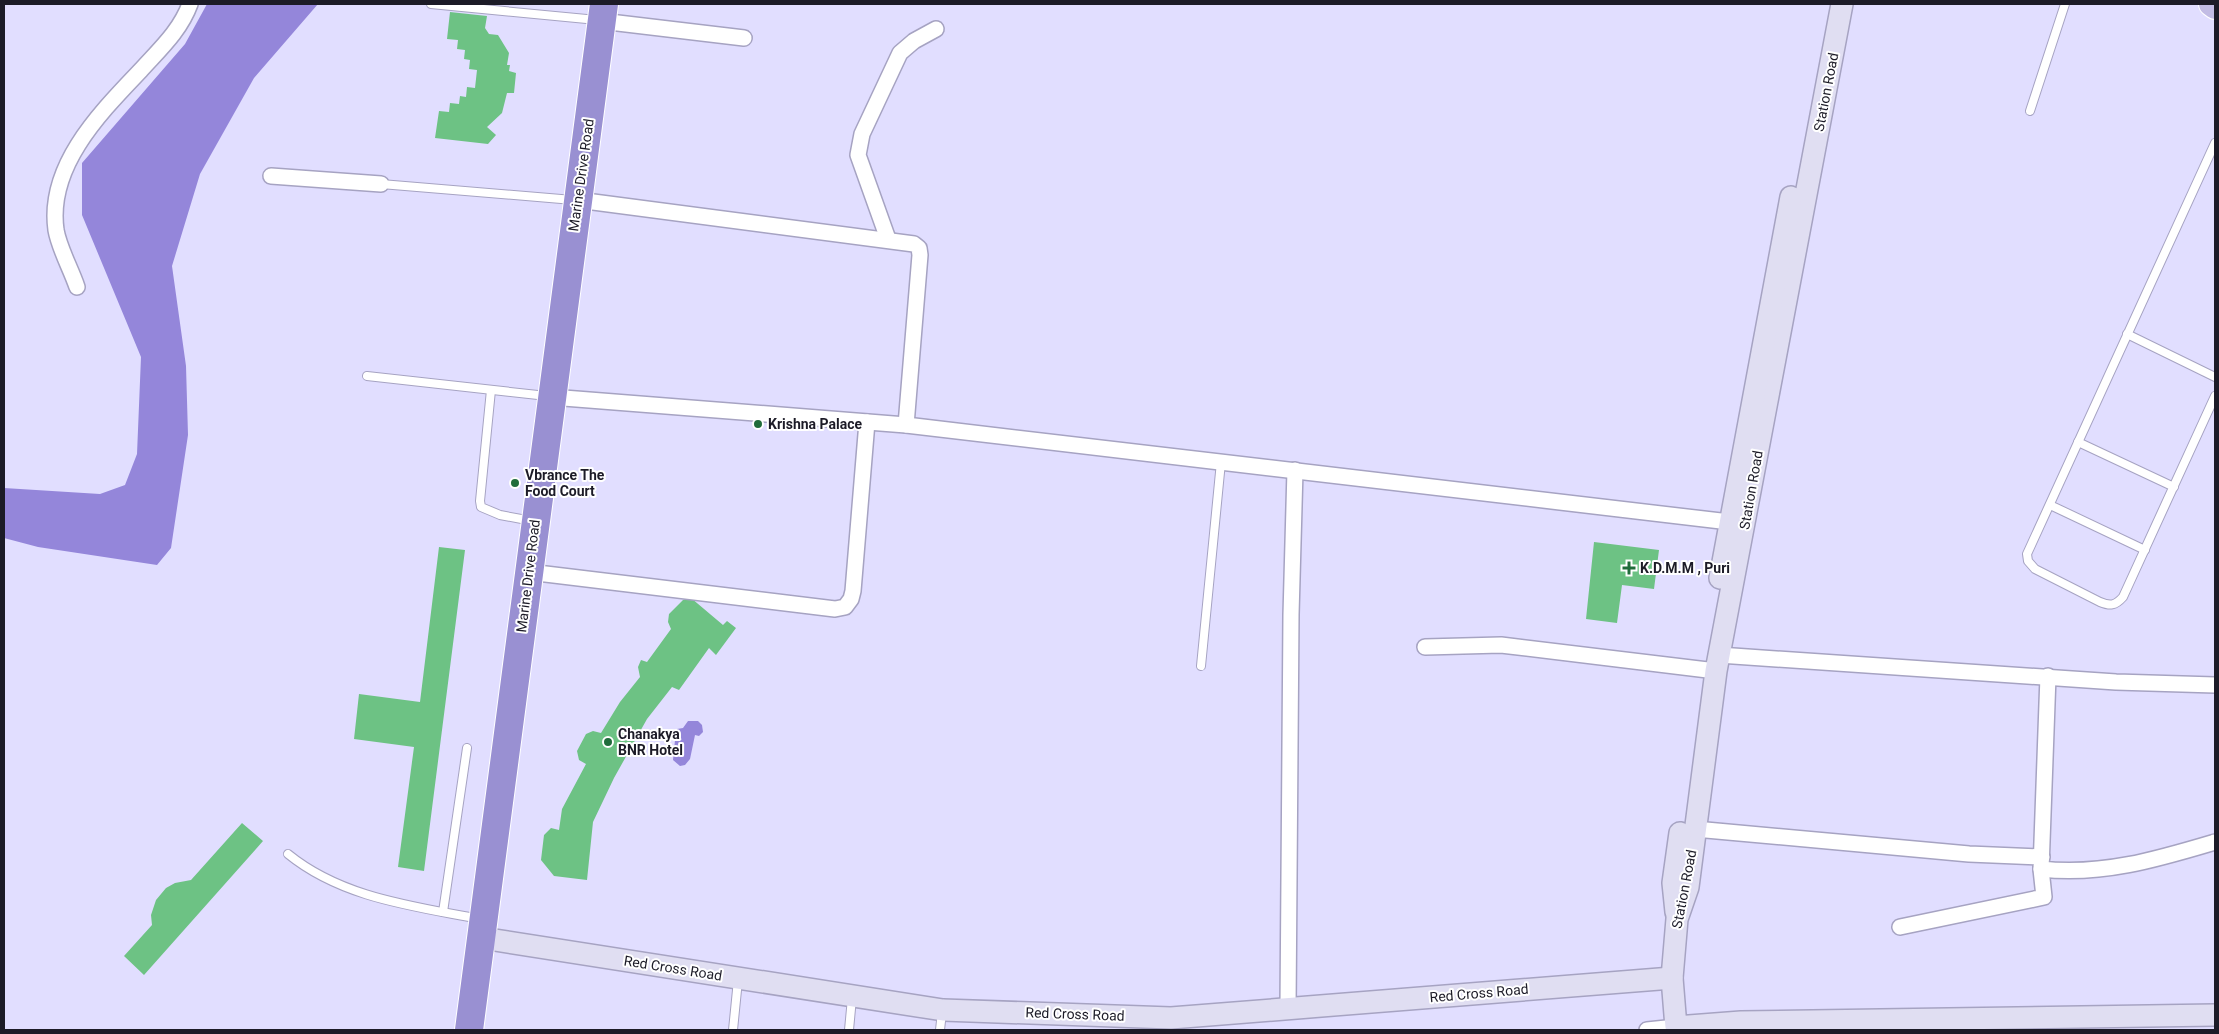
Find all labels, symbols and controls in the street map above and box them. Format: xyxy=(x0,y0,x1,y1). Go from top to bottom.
street label: Station Road xyxy=(1811,51,1841,133)
street label: Marine Drive Road xyxy=(565,118,597,232)
place label: Krishna Palace xyxy=(768,416,863,432)
marker: Krishna Palace xyxy=(752,418,764,430)
street label: Station Road xyxy=(1736,449,1766,531)
place label: Vbrance The Food Court xyxy=(525,467,605,499)
marker: Vbrance The Food Court xyxy=(509,477,521,489)
street label: Marine Drive Road xyxy=(513,519,543,633)
place label: K.D.M.M , Puri xyxy=(1640,560,1730,576)
marker: K.D.M.M , Puri xyxy=(1622,561,1636,575)
place label: Chanakya BNR Hotel xyxy=(618,726,683,758)
marker: Chanakya BNR Hotel xyxy=(602,736,614,748)
street label: Station Road xyxy=(1669,848,1699,930)
street label: Red Cross Road xyxy=(623,952,723,984)
street label: Red Cross Road xyxy=(1429,981,1529,1005)
street label: Red Cross Road xyxy=(1025,1004,1125,1024)

